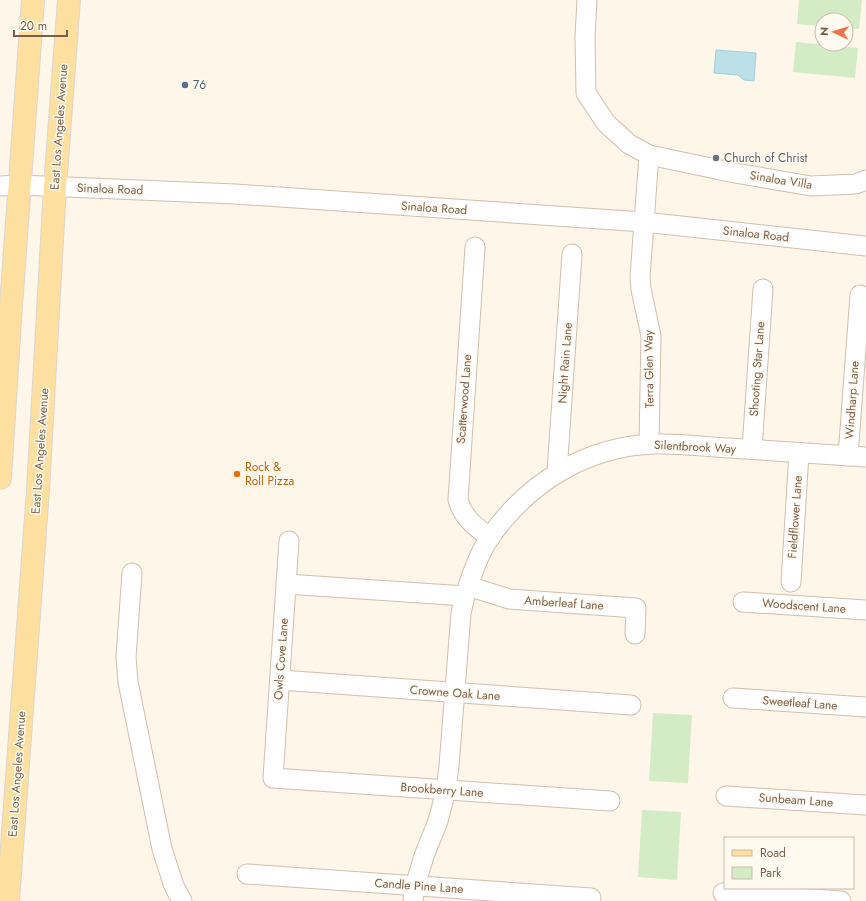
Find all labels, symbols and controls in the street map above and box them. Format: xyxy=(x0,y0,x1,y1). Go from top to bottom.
scale bar xyxy=(14,12,67,38)
north arrow xyxy=(814,12,854,52)
text: 20 m xyxy=(20,17,47,35)
text: N xyxy=(816,26,832,36)
street label: East Los Angeles Avenue xyxy=(46,63,72,191)
place label: 76 xyxy=(193,76,206,94)
marker: 76 xyxy=(180,80,190,90)
place label: Church of Christ xyxy=(724,149,808,167)
marker: Church of Christ xyxy=(711,153,721,163)
street label: Sinaloa Villa xyxy=(749,166,814,194)
street label: Sinaloa Road xyxy=(77,179,143,199)
street label: Sinaloa Road xyxy=(400,197,468,219)
street label: Sinaloa Road xyxy=(722,222,790,246)
street label: Shooting Star Lane xyxy=(745,321,769,417)
street label: Night Rain Lane xyxy=(553,322,577,404)
street label: Terra Glen Way xyxy=(639,329,659,408)
street label: Scatterwood Lane xyxy=(452,354,476,444)
street label: Windharp Lane xyxy=(840,360,864,440)
street label: East Los Angeles Avenue xyxy=(27,387,53,515)
street label: Silentbrook Way xyxy=(653,436,737,458)
place label: Rock & Roll Pizza xyxy=(245,458,294,490)
marker: Rock & Roll Pizza xyxy=(232,469,242,479)
street label: Fieldflower Lane xyxy=(783,475,807,559)
street label: Amberleaf Lane xyxy=(524,591,604,615)
street label: Woodscent Lane xyxy=(761,594,847,618)
street label: Owls Cove Lane xyxy=(269,617,293,701)
street label: Crowne Oak Lane xyxy=(409,681,501,705)
street label: Sweetleaf Lane xyxy=(762,691,838,715)
street label: East Los Angeles Avenue xyxy=(4,710,30,838)
street label: Brookberry Lane xyxy=(400,778,484,802)
street label: Sunbeam Lane xyxy=(758,788,834,812)
legend xyxy=(724,837,854,889)
text: Road xyxy=(760,844,786,862)
text: Park xyxy=(760,864,782,882)
street label: Candle Pine Lane xyxy=(374,874,464,898)

